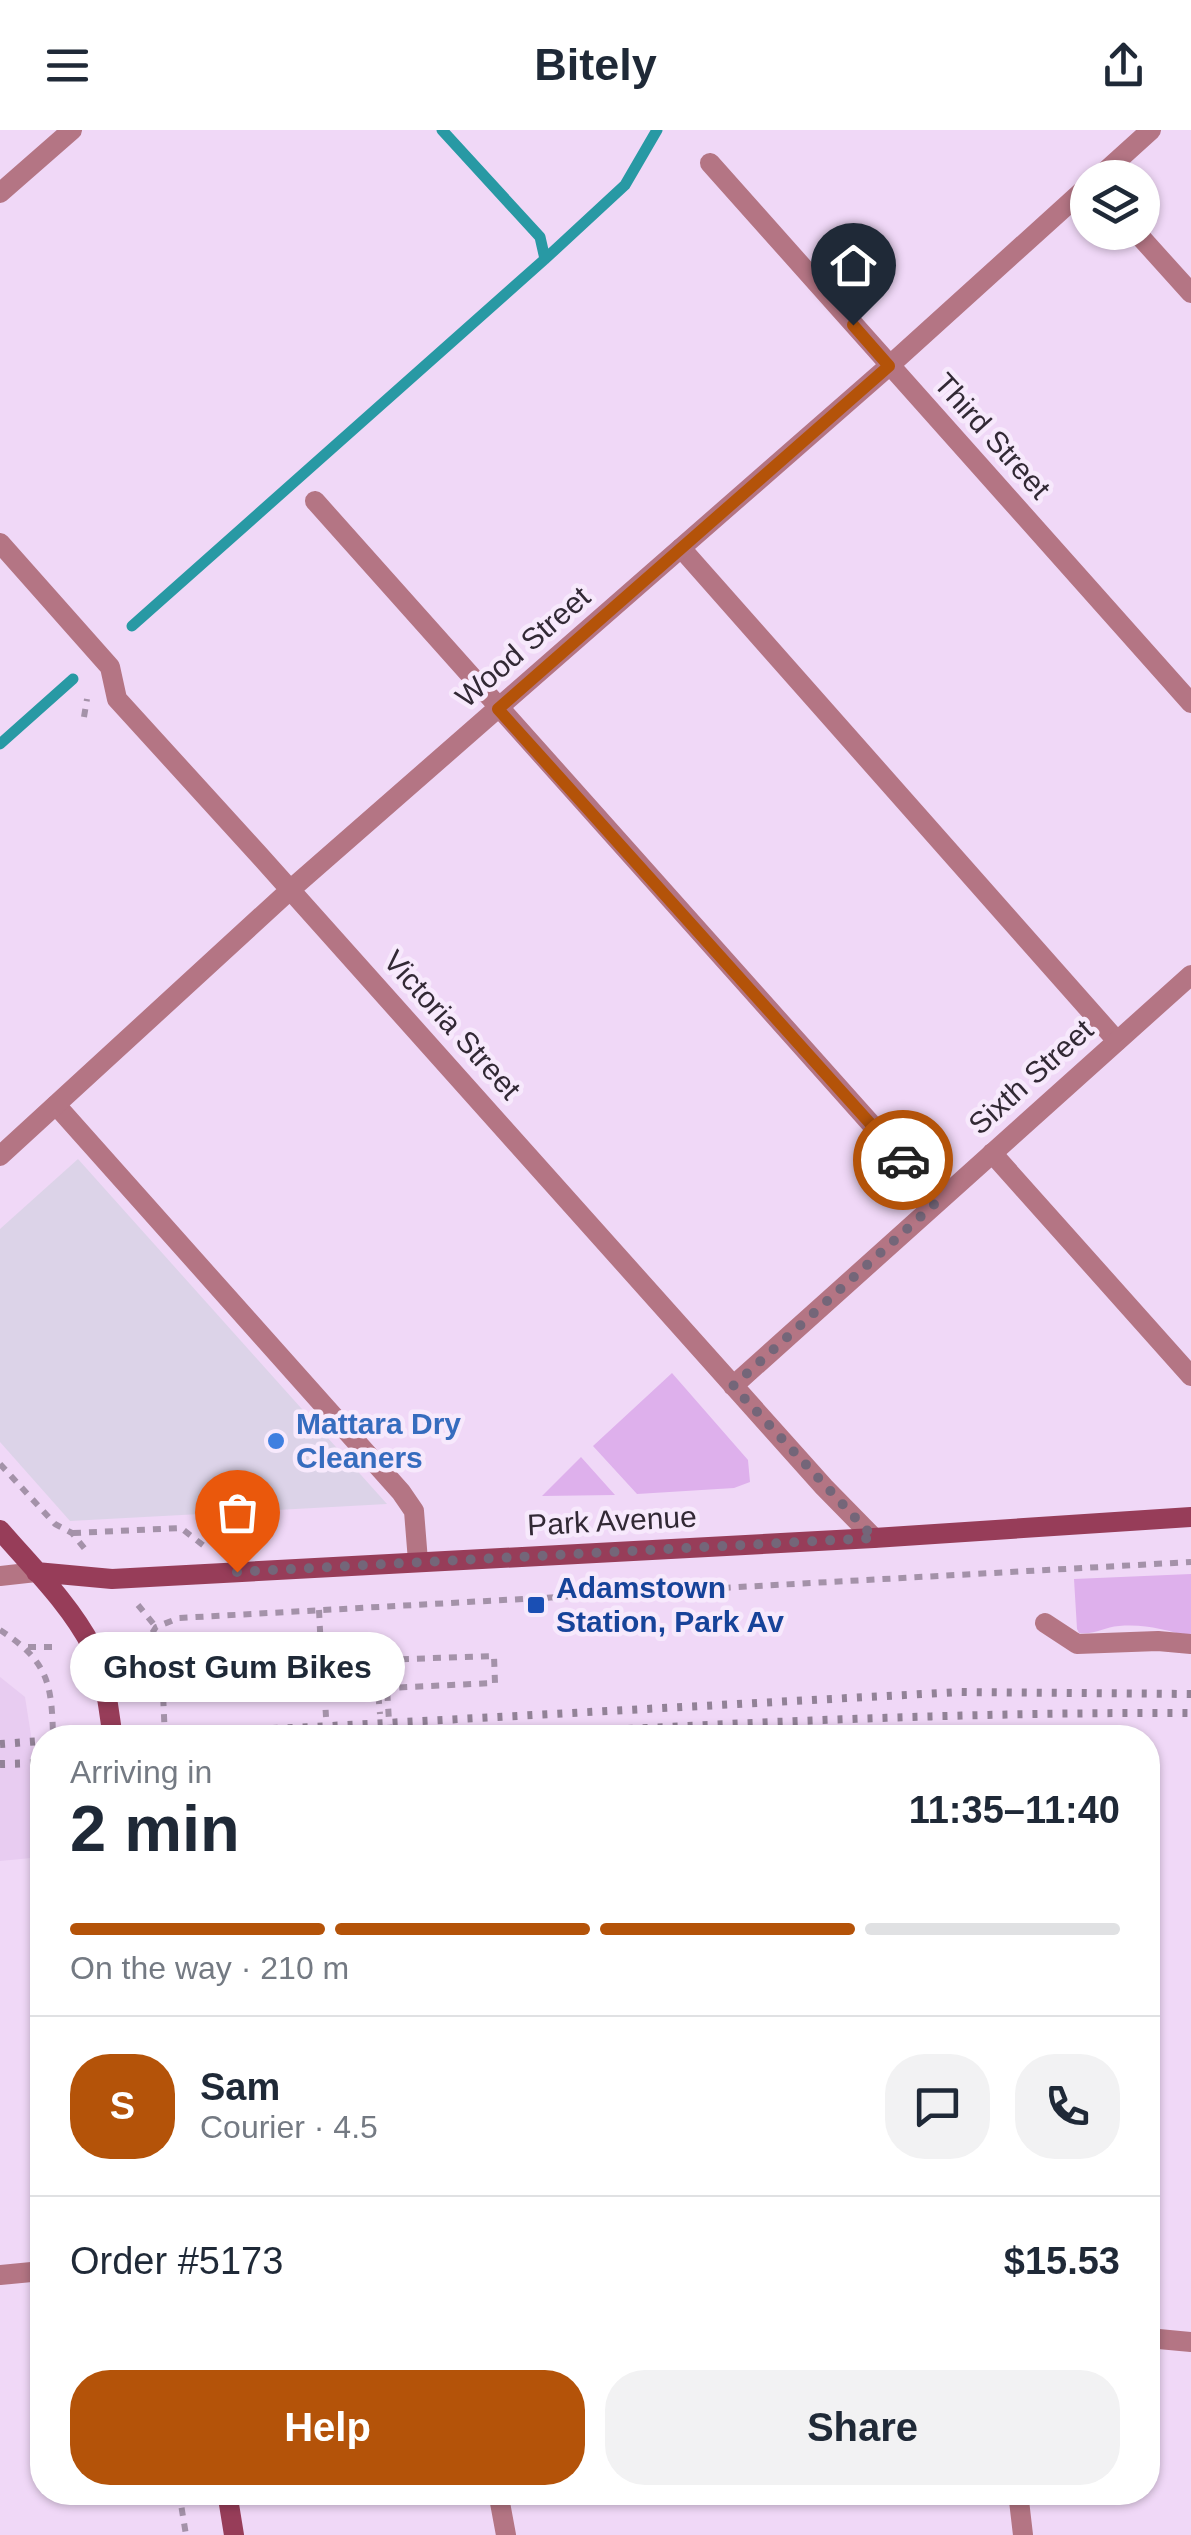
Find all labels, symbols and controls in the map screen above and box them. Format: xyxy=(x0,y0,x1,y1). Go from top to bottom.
icon: menu xyxy=(40,38,95,93)
icon: share xyxy=(1096,38,1151,93)
text: Bitely xyxy=(534,39,657,90)
map controls xyxy=(1070,160,1160,250)
button: layers xyxy=(1070,160,1160,250)
pin xyxy=(811,223,896,326)
icon: home xyxy=(826,238,881,293)
street label: Third Street xyxy=(928,366,1058,505)
street label: Wood Street xyxy=(449,579,597,714)
street label: Victoria Street xyxy=(377,944,528,1106)
street label: Sixth Street xyxy=(962,1012,1100,1141)
courier xyxy=(853,1110,953,1210)
icon: car xyxy=(876,1133,931,1188)
place label: Mattara Dry Cleaners xyxy=(296,1407,461,1474)
marker: Mattara Dry Cleaners xyxy=(265,1430,287,1452)
pin xyxy=(195,1470,280,1573)
icon: bag xyxy=(210,1485,265,1540)
street label: Park Avenue xyxy=(526,1500,698,1541)
place label: Adamstown Station, Park Av xyxy=(556,1571,784,1638)
marker: Adamstown Station, Park Av xyxy=(525,1594,547,1616)
callout: Ghost Gum Bikes xyxy=(70,1632,404,1702)
text: Ghost Gum Bikes xyxy=(103,1649,372,1685)
text: Arriving in xyxy=(70,1754,212,1790)
text: 11:35–11:40 xyxy=(909,1789,1120,1831)
text: 2 min xyxy=(70,1792,240,1865)
text: On the way · 210 m xyxy=(70,1950,349,1986)
button: chat xyxy=(885,2054,990,2159)
button: phone xyxy=(1015,2054,1120,2159)
text: Sam xyxy=(200,2066,280,2108)
text: S xyxy=(110,2085,135,2127)
text: Courier · 4.5 xyxy=(200,2109,378,2145)
text: Order #5173 xyxy=(70,2240,283,2282)
text: $15.53 xyxy=(1004,2240,1120,2282)
button: Help xyxy=(70,2370,585,2485)
button: Share xyxy=(605,2370,1120,2485)

